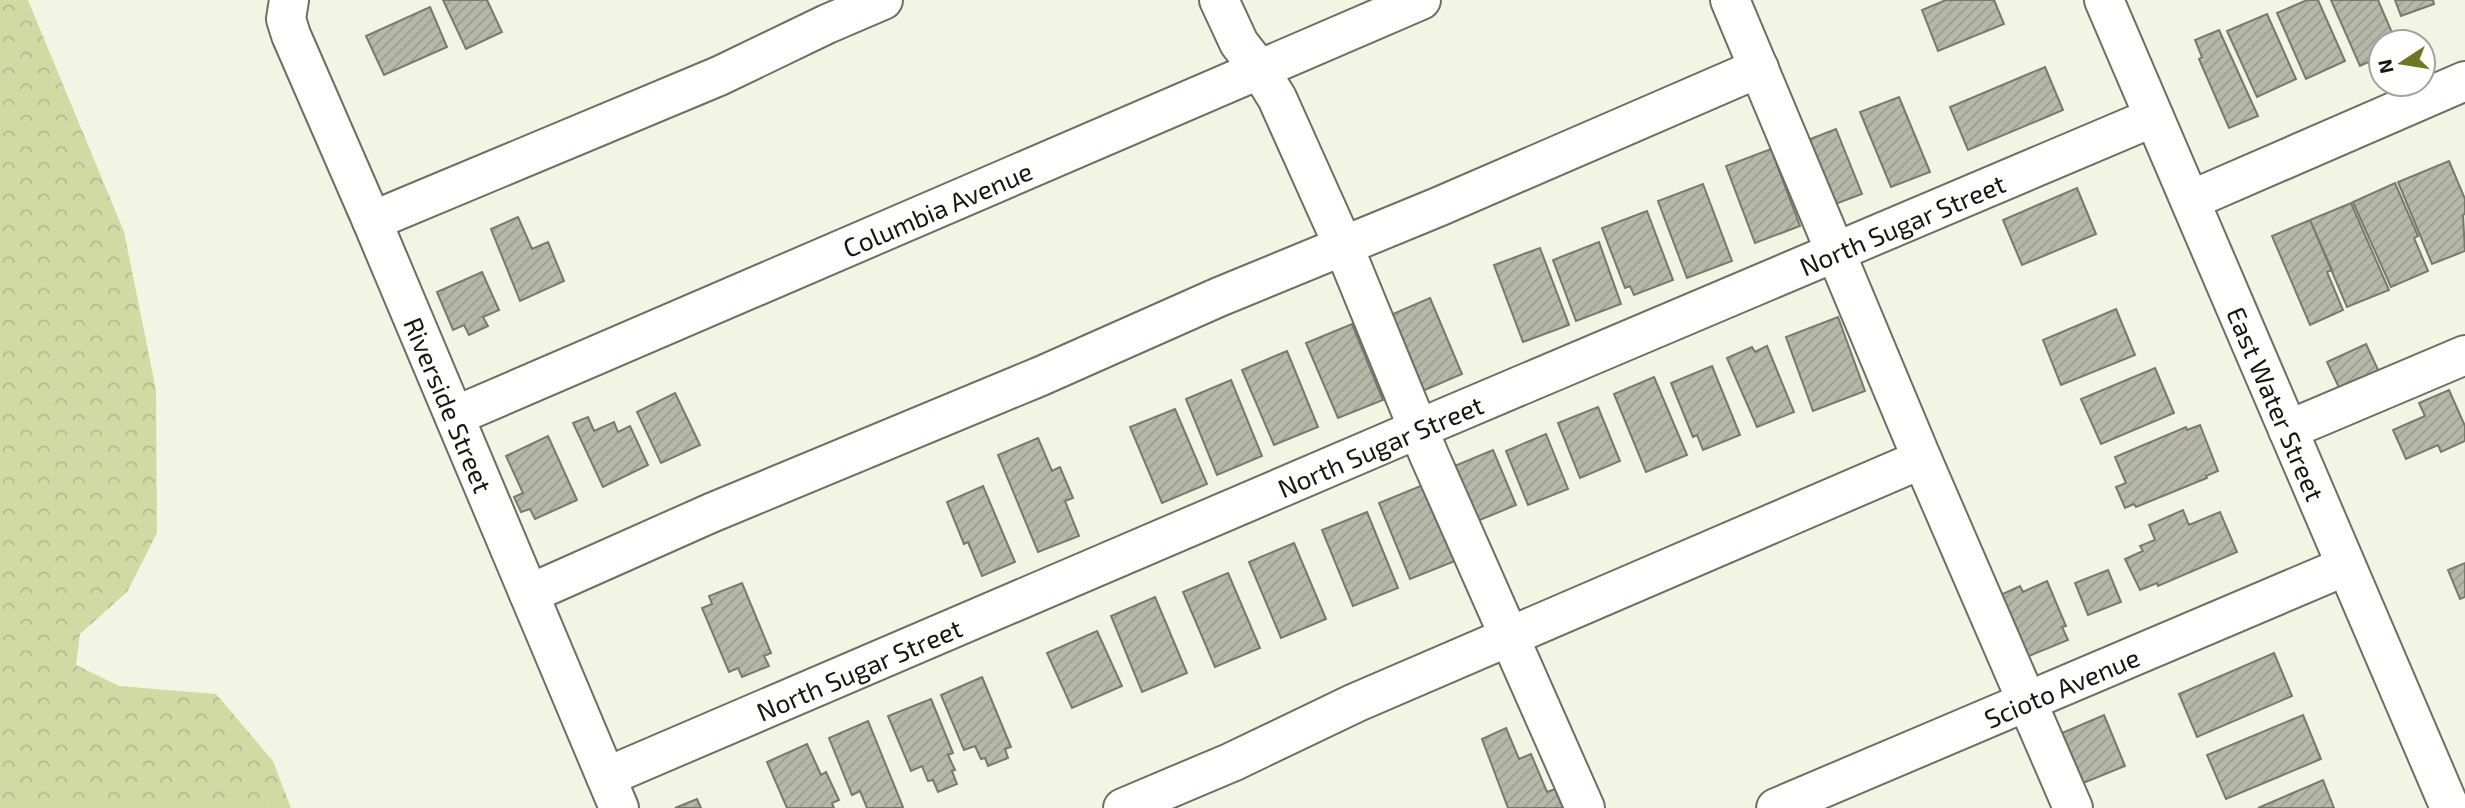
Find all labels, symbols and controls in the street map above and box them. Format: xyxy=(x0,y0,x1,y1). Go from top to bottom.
north arrow xyxy=(2367,28,2437,98)
text: N xyxy=(2372,58,2398,76)
street label: Columbia Avenue xyxy=(838,154,1036,263)
street label: North Sugar Street xyxy=(1794,167,2010,281)
street label: East Water Street xyxy=(2222,302,2332,505)
street label: Riverside Street xyxy=(399,312,500,497)
street label: North Sugar Street xyxy=(1272,388,1487,503)
street label: North Sugar Street xyxy=(751,611,966,726)
street label: Scioto Avenue xyxy=(1979,640,2144,733)

